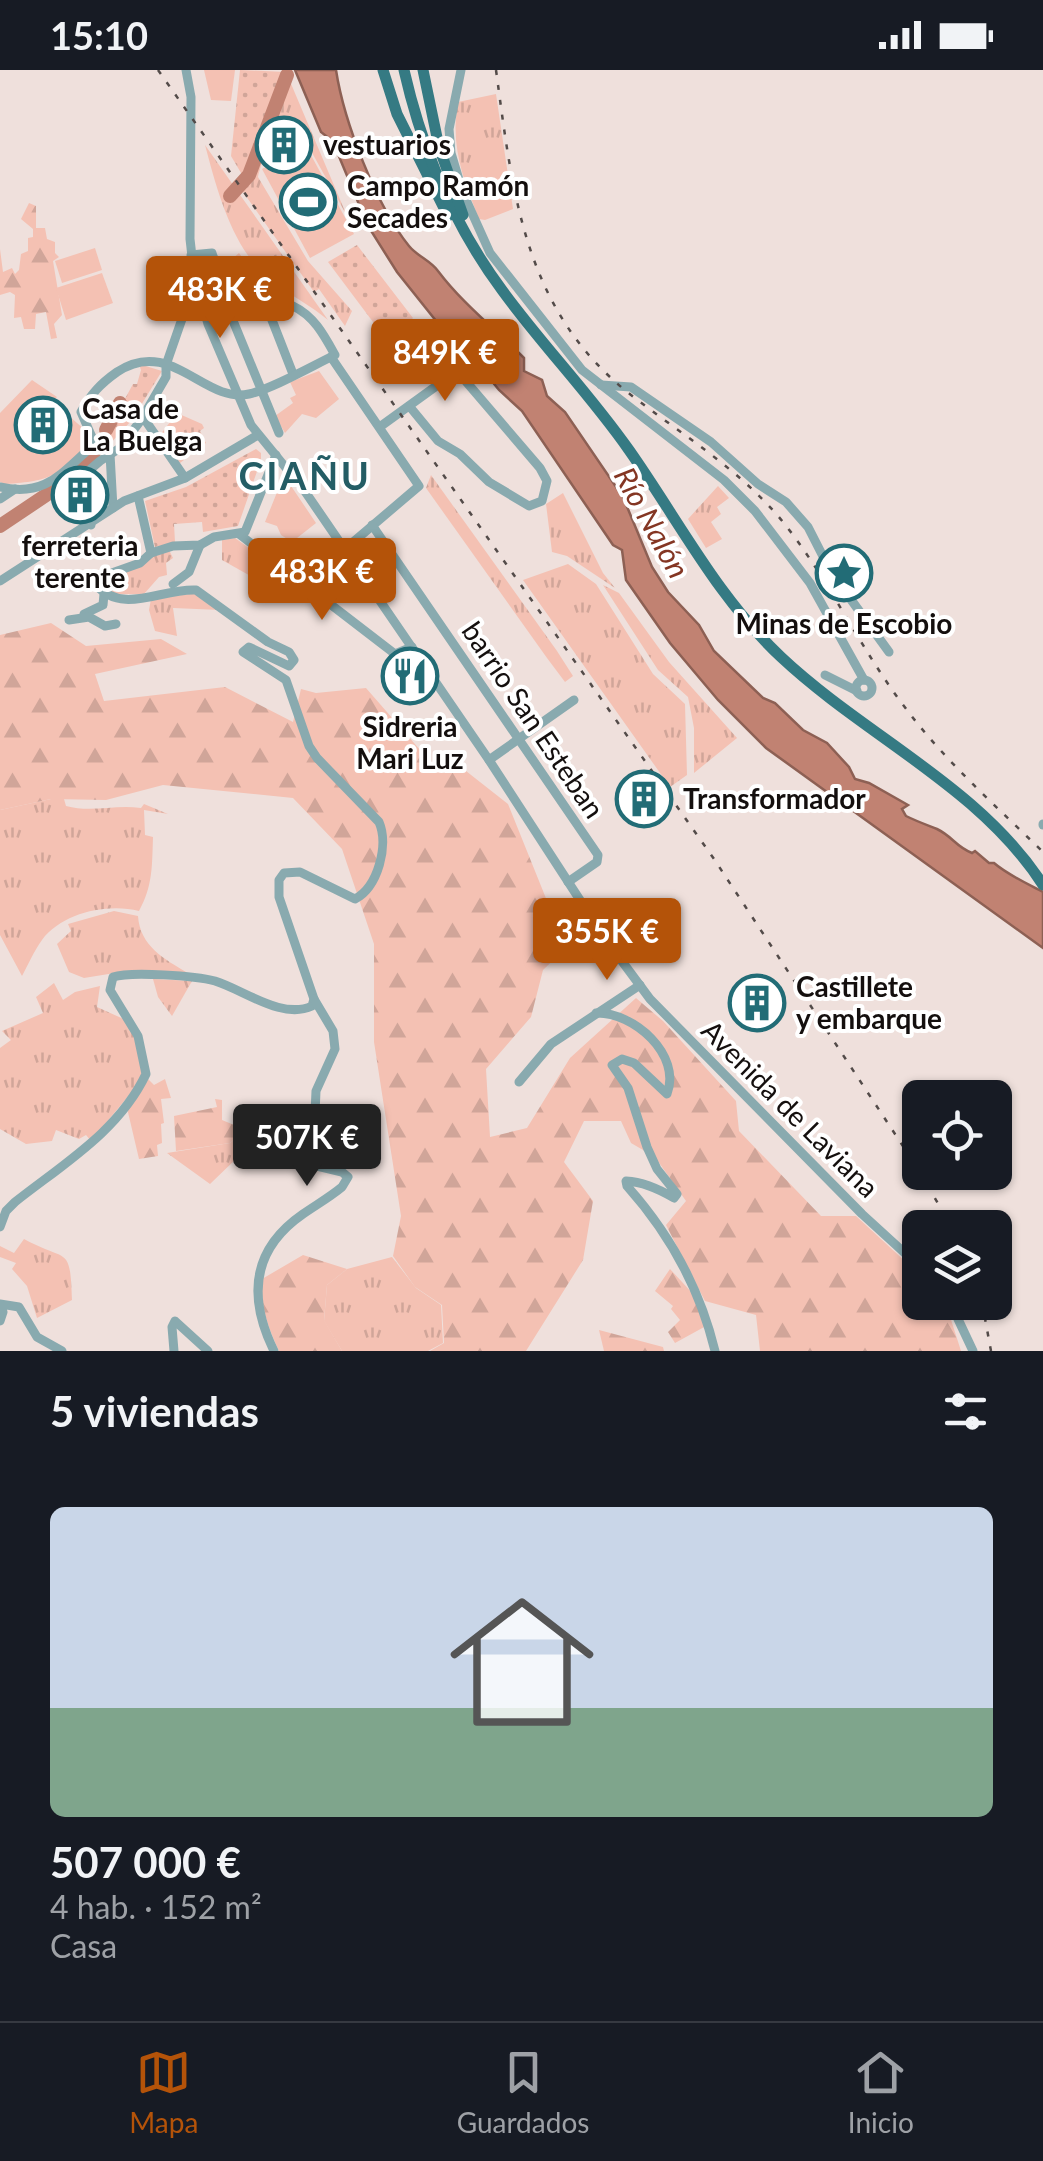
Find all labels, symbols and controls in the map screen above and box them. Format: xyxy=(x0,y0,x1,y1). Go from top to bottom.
text: 15:10 xyxy=(50,12,148,58)
building icon: vestuarios xyxy=(254,115,314,175)
place label: vestuarios xyxy=(323,127,451,161)
place label: Campo Ramón Secades xyxy=(347,168,529,234)
sports icon: Campo Ramón Secades xyxy=(278,172,338,232)
pin: 483K € xyxy=(139,256,301,341)
text: 483K € xyxy=(168,269,272,308)
pin: 849K € xyxy=(364,319,526,404)
text: 849K € xyxy=(393,332,497,371)
place label: Casa de La Buelga xyxy=(82,391,202,457)
building icon: Casa de La Buelga xyxy=(13,395,73,455)
district label: CIAÑU xyxy=(239,452,371,498)
water label: Río Nalón xyxy=(608,460,698,584)
building icon: ferreteria terente xyxy=(50,465,110,525)
place label: ferreteria terente xyxy=(22,528,138,594)
pin: 483K € xyxy=(241,538,403,623)
place icon: Minas de Escobio xyxy=(814,543,874,603)
text: 483K € xyxy=(270,551,374,590)
place label: Minas de Escobio xyxy=(736,606,952,640)
street label: barrio San Esteban xyxy=(456,615,612,824)
restaurant icon: Sidreria Mari Luz xyxy=(380,646,440,706)
place label: Sidreria Mari Luz xyxy=(356,709,464,775)
building icon: Transformador xyxy=(614,769,674,829)
place label: Transformador xyxy=(683,781,866,815)
pin: 355K € xyxy=(526,898,688,983)
text: 355K € xyxy=(555,911,659,950)
place label: Castillete y embarque xyxy=(796,969,942,1035)
building icon: Castillete y embarque xyxy=(727,973,787,1033)
street label: Avenida de Laviana xyxy=(695,1013,886,1204)
map controls xyxy=(902,1080,1012,1320)
button: locate xyxy=(902,1080,1012,1190)
pin: 507K € xyxy=(226,1104,388,1189)
text: 507K € xyxy=(255,1117,359,1156)
button: layers xyxy=(902,1210,1012,1320)
icon: filters xyxy=(938,1384,993,1439)
text: 5 viviendas xyxy=(50,1386,259,1436)
icon: home xyxy=(432,1572,612,1752)
text: 507 000 € xyxy=(50,1837,241,1887)
text: 4 hab. · 152 m² xyxy=(50,1887,262,1926)
text: Casa xyxy=(50,1926,117,1965)
tab: Mapa xyxy=(129,2045,198,2139)
tab: Guardados xyxy=(457,2045,589,2139)
tab: Inicio xyxy=(848,2045,914,2139)

